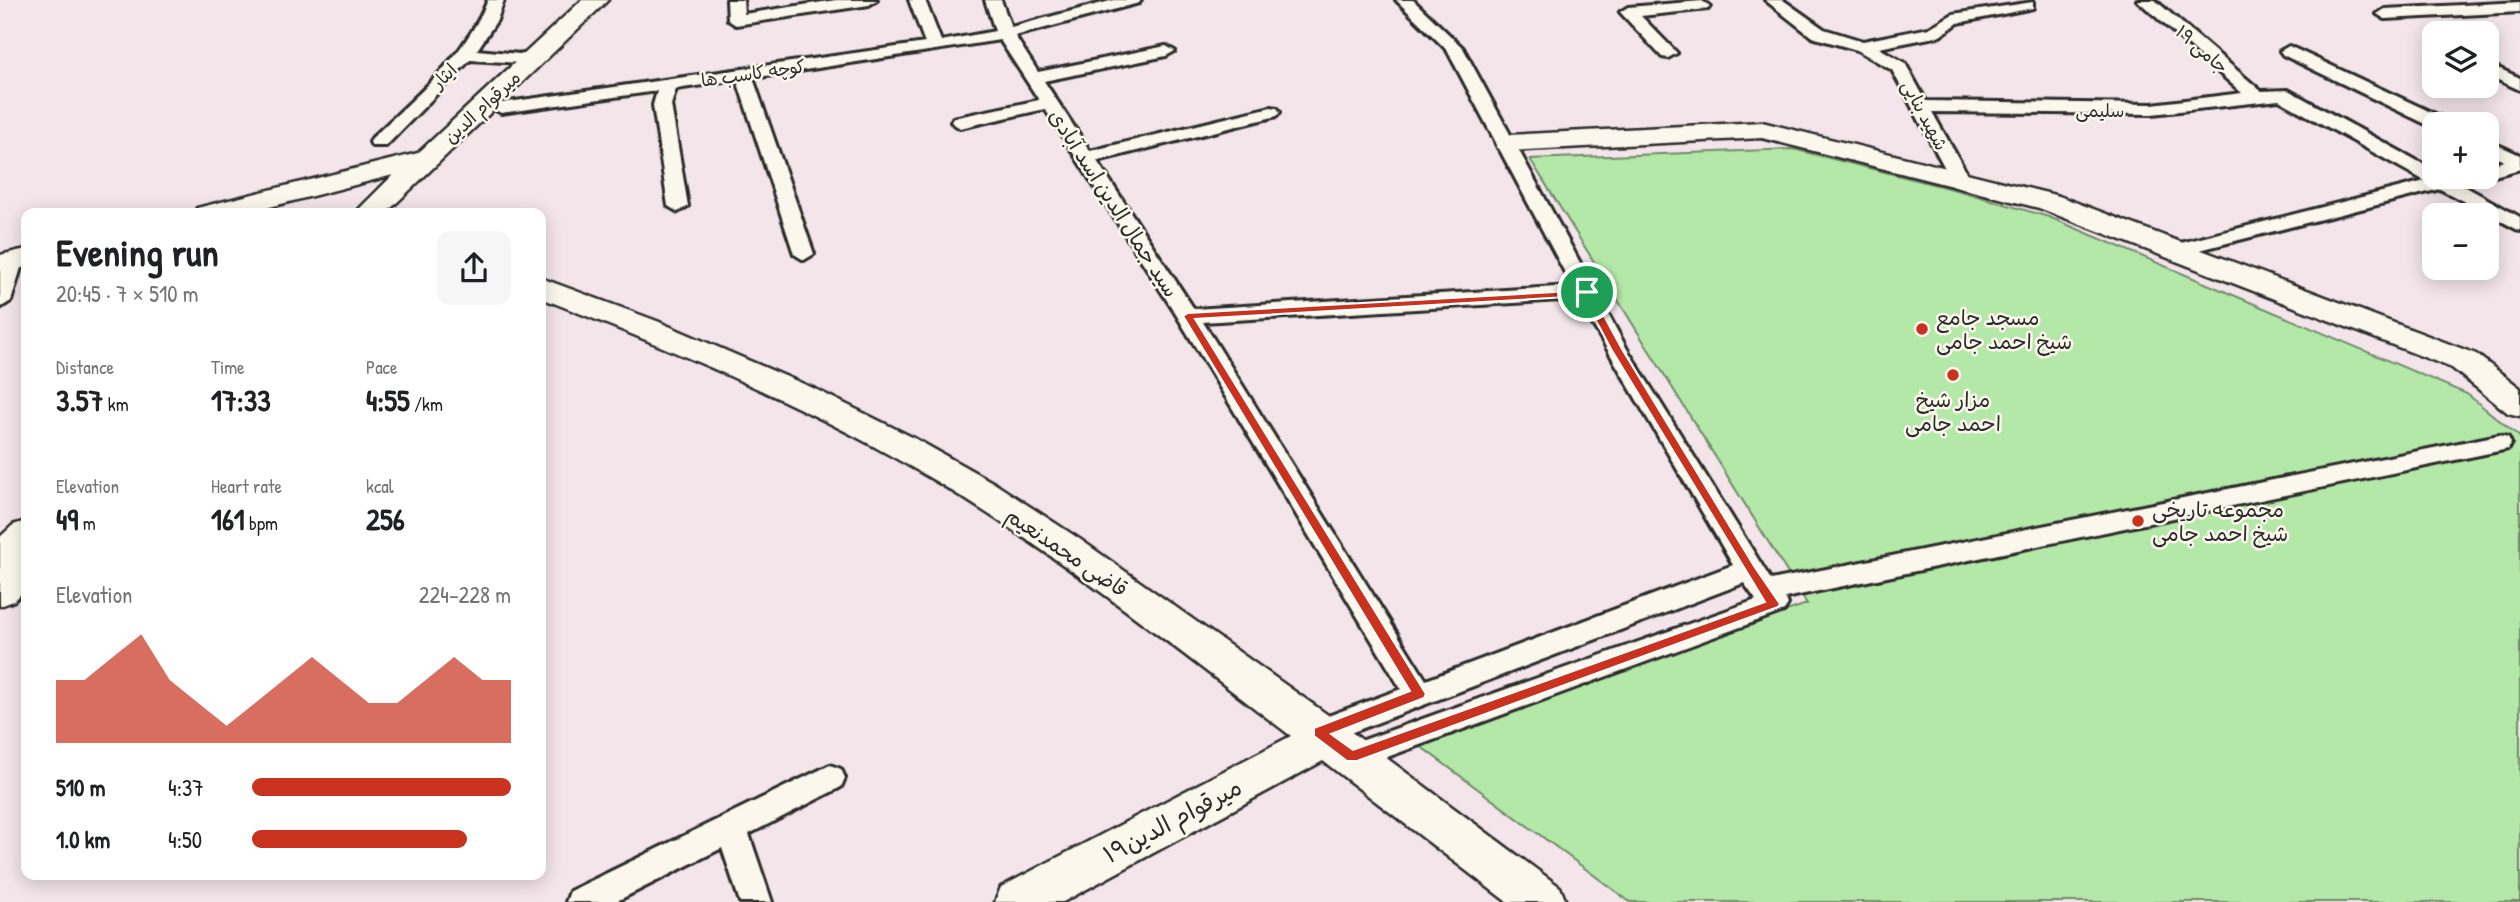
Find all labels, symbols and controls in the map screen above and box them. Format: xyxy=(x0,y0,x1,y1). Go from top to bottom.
street label: جامی ۱۹ xyxy=(2170,19,2234,79)
map controls xyxy=(2422,21,2499,280)
button: layers xyxy=(2422,21,2499,98)
street label: کوچه کاسب ها xyxy=(699,53,807,93)
street label: ایثار xyxy=(424,58,462,96)
street label: میرقوام الدین xyxy=(438,65,527,150)
street label: شهید بنایی xyxy=(1896,75,1954,155)
street label: سلیمی xyxy=(2076,98,2124,123)
street label: سید جمال الدین اسد آبادی xyxy=(1042,103,1186,303)
button: + xyxy=(2422,112,2499,189)
button: − xyxy=(2422,203,2499,280)
text: Evening run xyxy=(56,226,219,278)
button: share xyxy=(437,231,511,305)
pin xyxy=(1557,262,1617,322)
icon: arrive xyxy=(1568,273,1606,311)
text: 20:45 · 7 × 510 m xyxy=(56,278,199,309)
place label: مسجد جامع شیخ احمد جامی xyxy=(1936,303,2072,356)
marker: مسجد جامع شیخ احمد جامی xyxy=(1914,321,1930,337)
text: Distance xyxy=(56,354,114,380)
text: Time xyxy=(211,354,245,380)
text: Pace xyxy=(366,354,398,380)
marker: مزار شیخ احمد جامی xyxy=(1945,367,1961,383)
text: 3.57 xyxy=(56,380,103,420)
text: 17:33 xyxy=(211,380,271,420)
text: 4:55 xyxy=(366,380,410,420)
place label: مزار شیخ احمد جامی xyxy=(1905,385,2001,438)
text: km xyxy=(103,391,129,417)
text: /km xyxy=(410,391,443,417)
text: Elevation xyxy=(56,473,119,499)
text: Heart rate xyxy=(211,473,282,499)
text: kcal xyxy=(366,473,394,499)
place label: مجموعه تاریخی شیخ احمد جامی xyxy=(2152,495,2288,548)
text: 49 xyxy=(56,499,78,539)
text: 161 xyxy=(211,499,245,539)
text: 256 xyxy=(366,499,405,539)
street label: قاضی محمدنعیم xyxy=(999,500,1134,605)
text: m xyxy=(78,510,96,536)
text: bpm xyxy=(245,510,278,536)
marker: مجموعه تاریخی شیخ احمد جامی xyxy=(2130,513,2146,529)
text: Elevation xyxy=(56,579,132,610)
text: 224–228 m xyxy=(419,579,511,610)
street label: میرقوام الدین۱۹ xyxy=(1097,770,1248,873)
text: 510 m xyxy=(56,772,105,803)
text: 4:37 xyxy=(168,772,204,803)
text: 1.0 km xyxy=(56,824,110,855)
text: 4:50 xyxy=(168,824,202,855)

